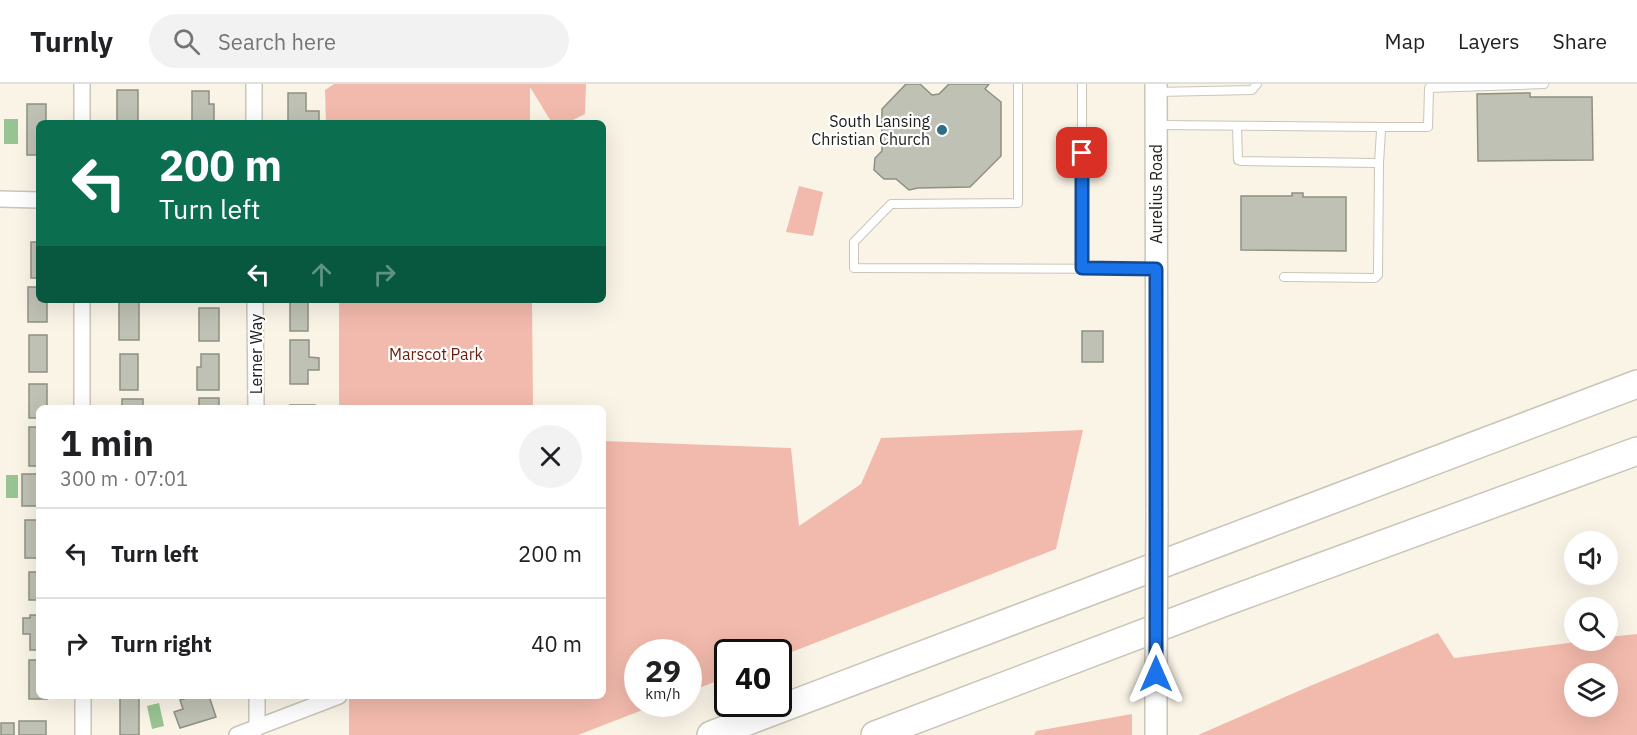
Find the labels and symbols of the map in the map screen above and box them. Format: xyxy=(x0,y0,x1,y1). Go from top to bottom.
place label: South Lansing Christian Church xyxy=(811,111,931,149)
marker: South Lansing Christian Church xyxy=(935,123,949,137)
pin xyxy=(1056,127,1107,178)
street label: Aurelius Road xyxy=(1146,144,1166,244)
street label: Lerner Way xyxy=(246,314,266,394)
park label: Marscot Park xyxy=(389,344,484,364)
speed limit sign: 40 xyxy=(714,639,792,717)
position arrow xyxy=(1124,642,1188,706)

